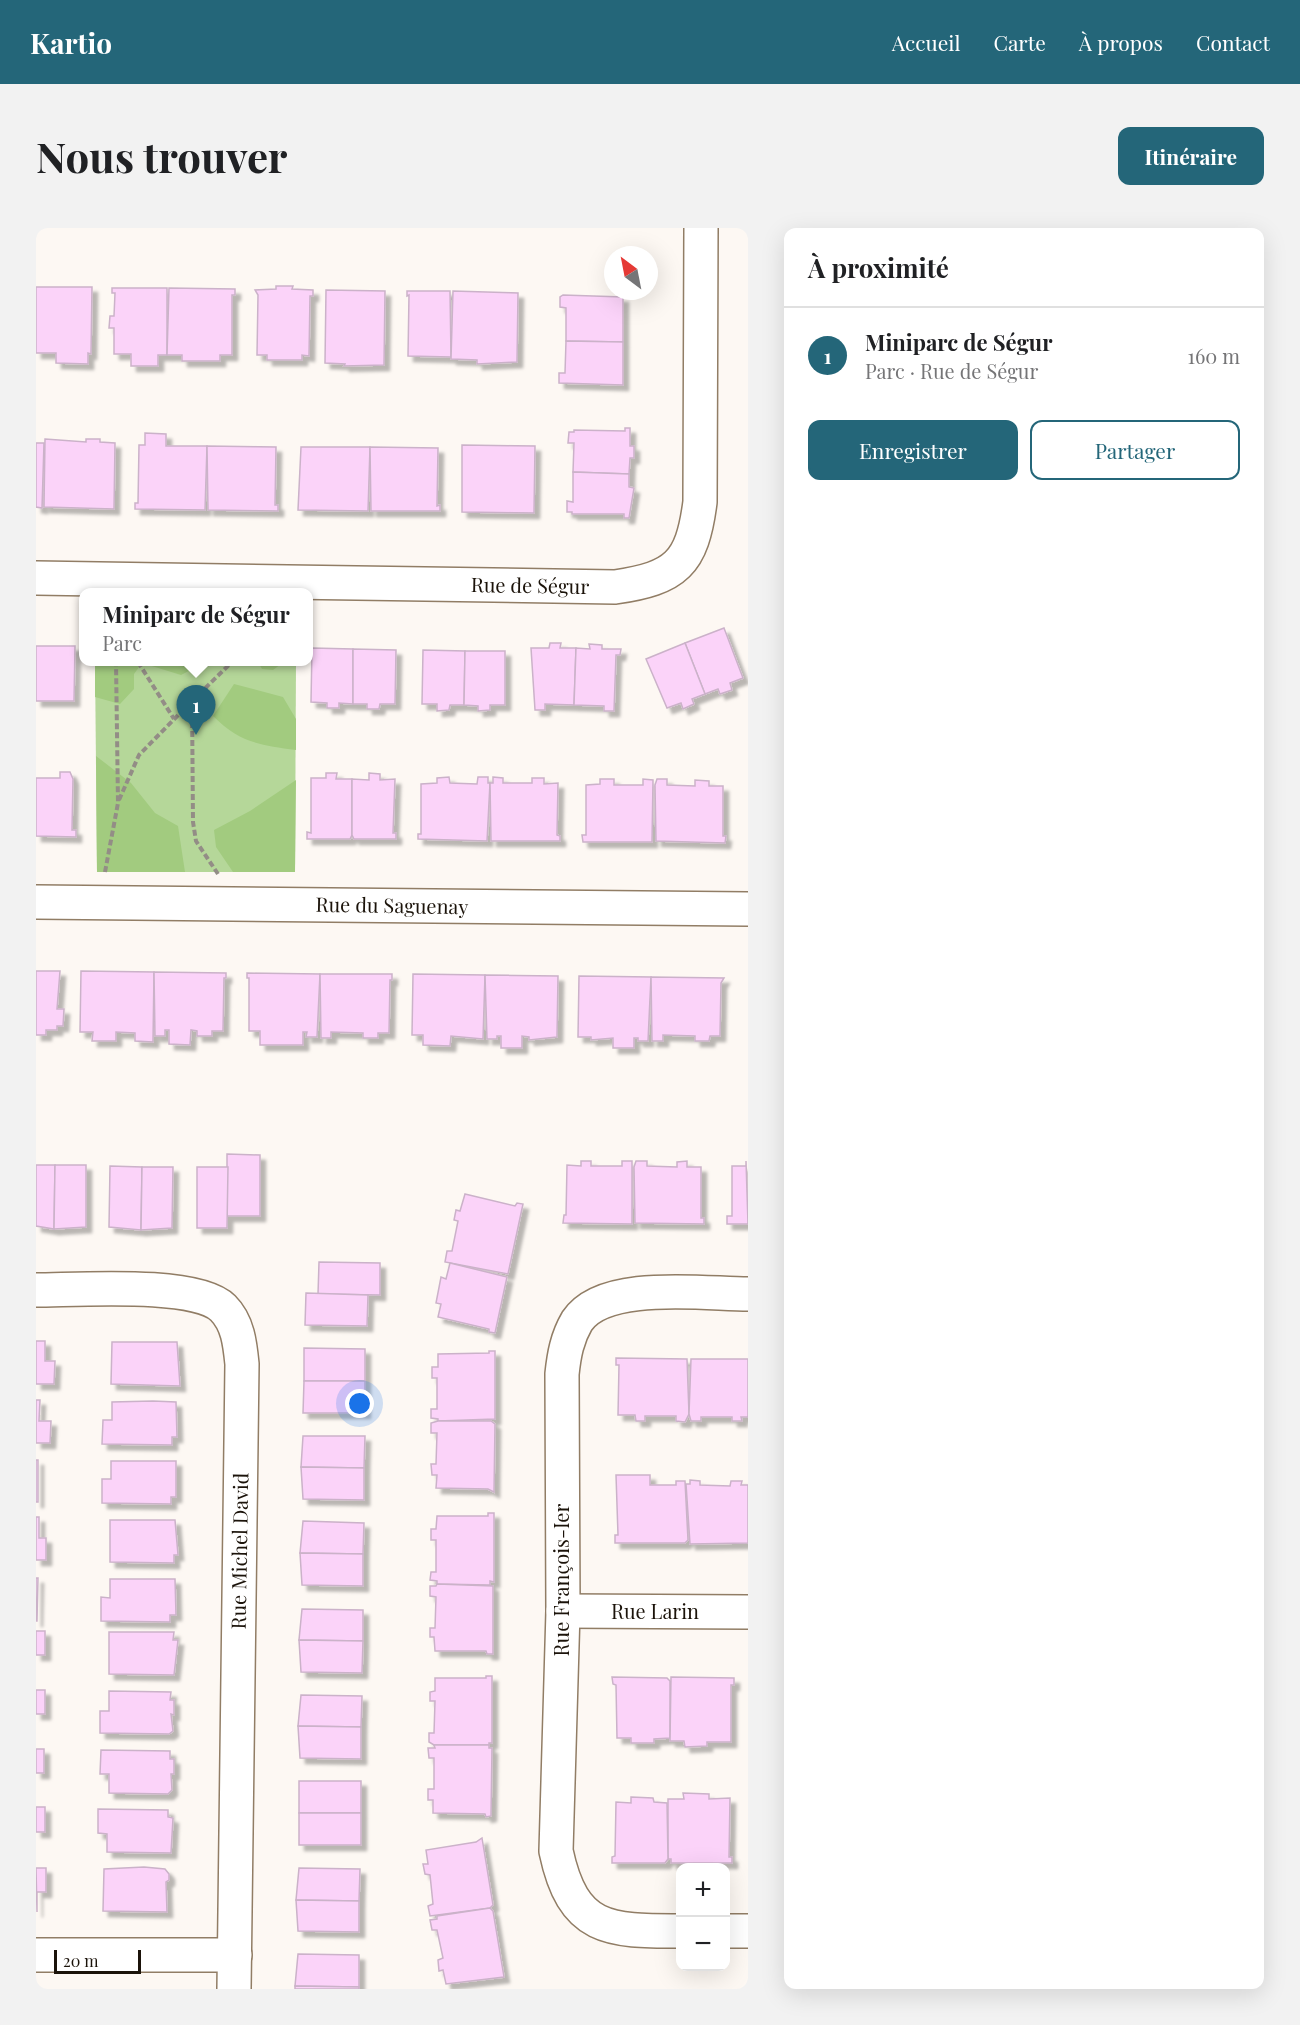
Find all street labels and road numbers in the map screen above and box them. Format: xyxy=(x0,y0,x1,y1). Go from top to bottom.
street label: Rue de Ségur xyxy=(471,570,590,599)
street label: Rue du Saguenay xyxy=(315,890,469,919)
street label: Rue Michel David xyxy=(224,1472,253,1630)
street label: Rue François-Ier xyxy=(547,1504,574,1656)
street label: Rue Larin xyxy=(611,1597,699,1624)

